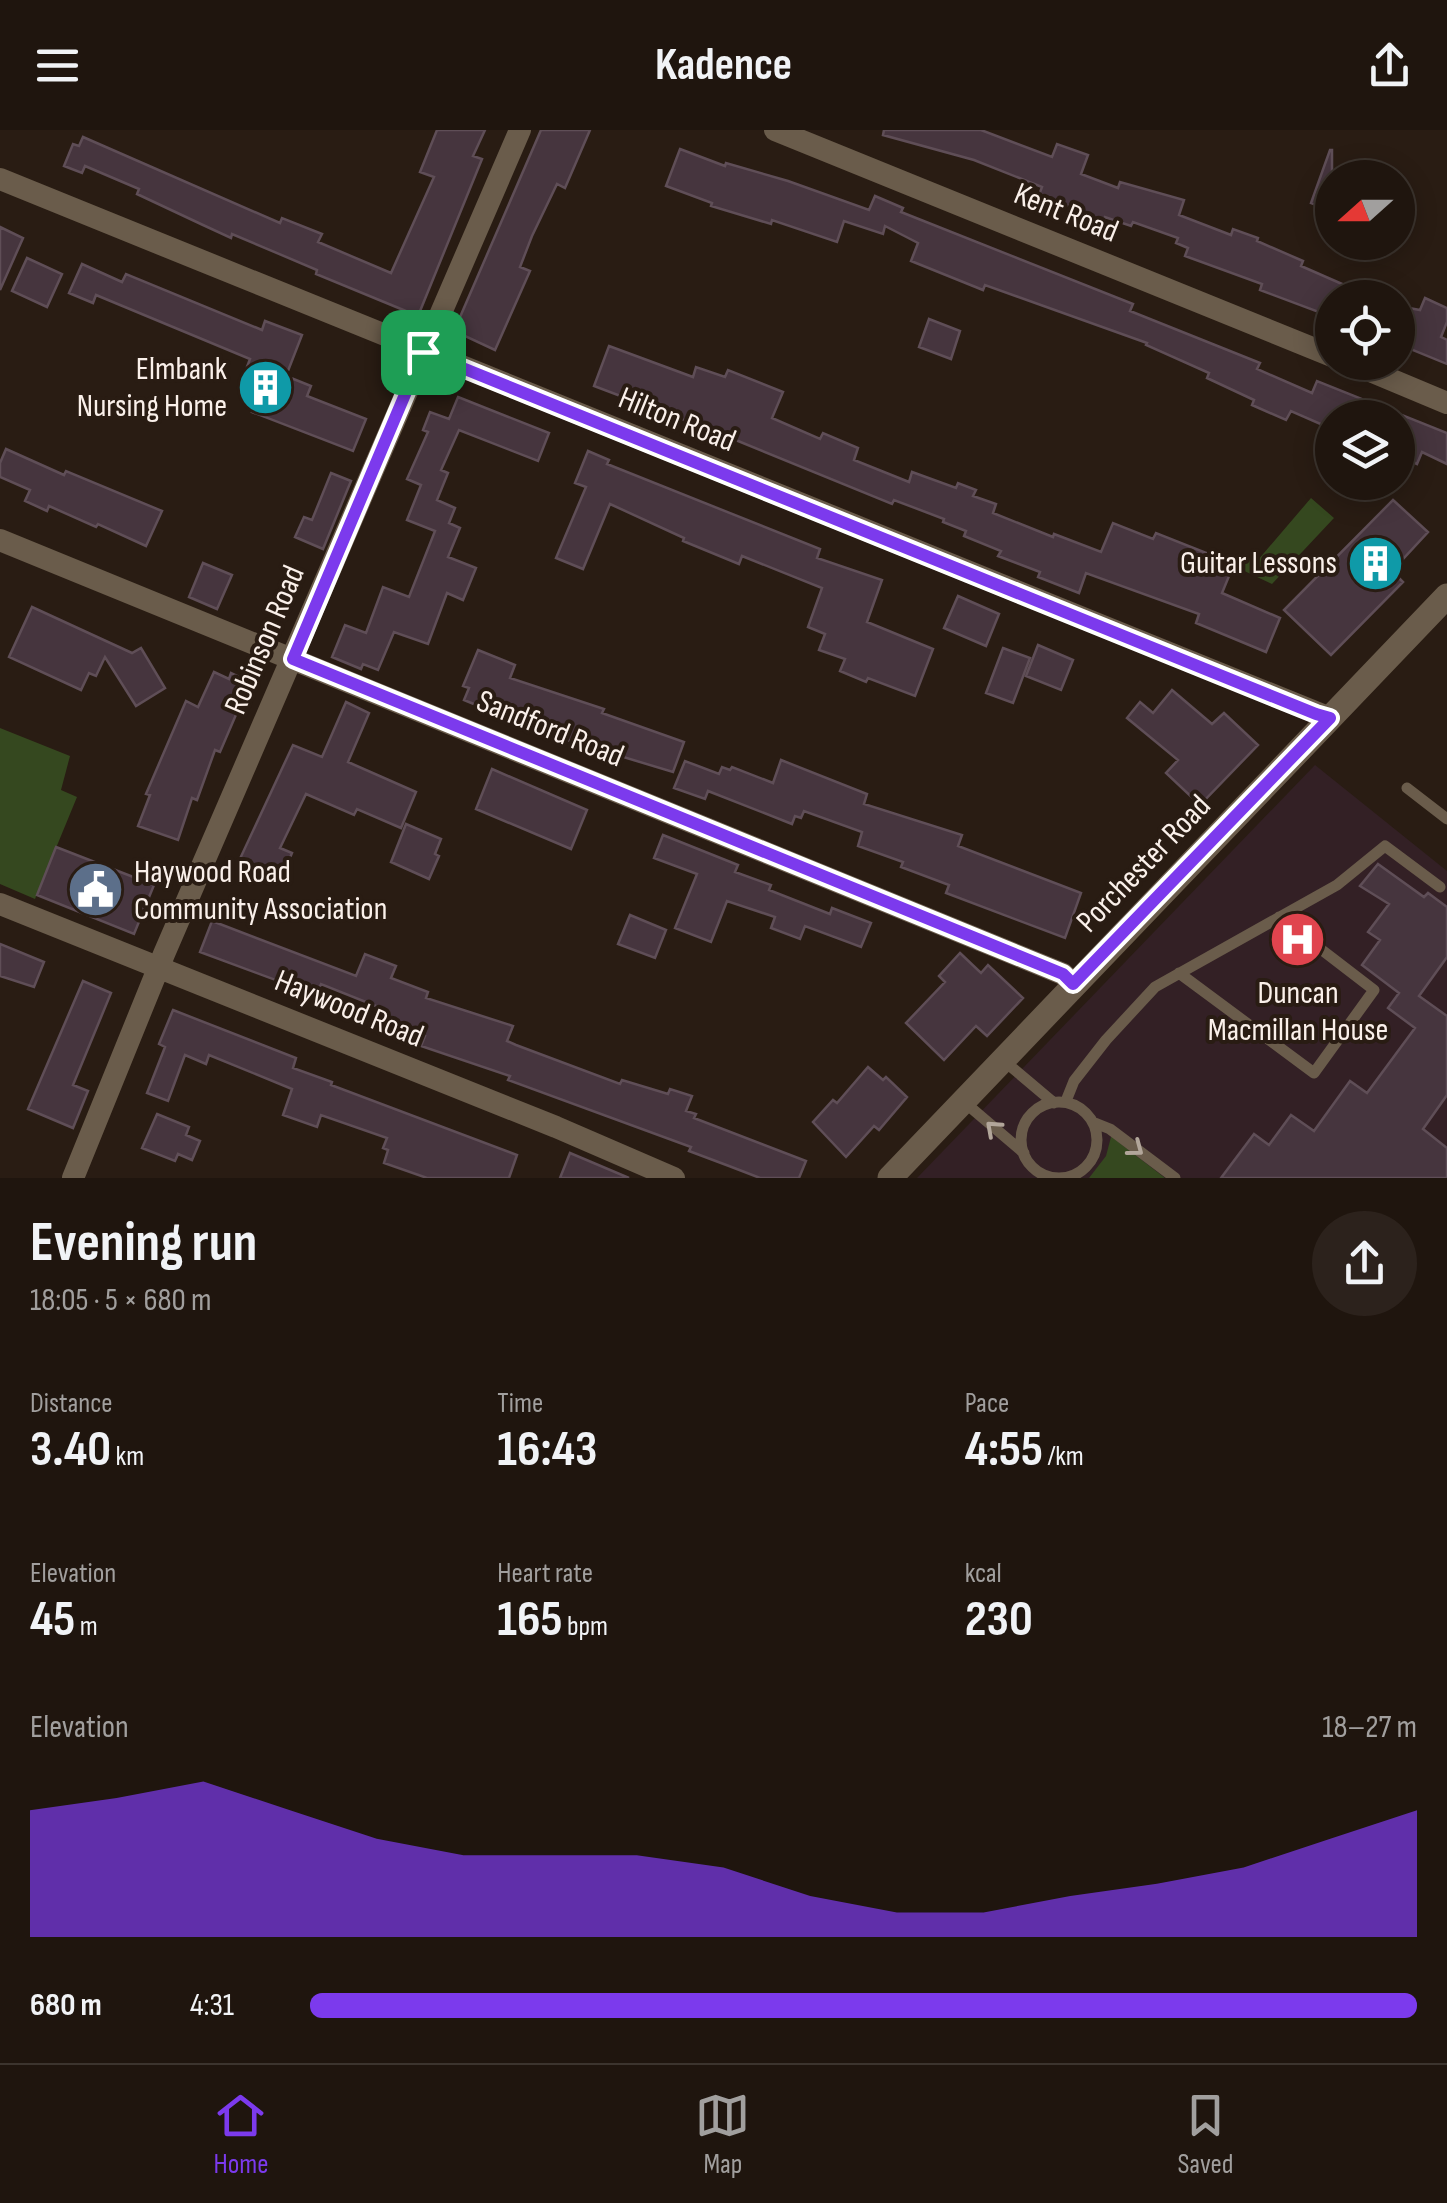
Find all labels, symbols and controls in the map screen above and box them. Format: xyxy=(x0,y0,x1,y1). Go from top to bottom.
icon: menu xyxy=(30,38,85,93)
text: Kadence xyxy=(655,38,792,93)
icon: share xyxy=(1362,38,1417,93)
north arrow xyxy=(1315,160,1415,260)
map controls xyxy=(1315,160,1415,500)
street label: Kent Road xyxy=(1008,175,1124,251)
button: locate xyxy=(1315,280,1415,380)
pin xyxy=(381,310,466,395)
icon: arrive xyxy=(396,325,451,380)
place label: Elmbank Nursing Home xyxy=(77,350,227,426)
building icon: Elmbank Nursing Home xyxy=(236,357,296,417)
street label: Hilton Road xyxy=(613,379,741,461)
button: layers xyxy=(1315,400,1415,500)
building icon: Guitar Lessons xyxy=(1346,533,1406,593)
place label: Guitar Lessons xyxy=(1180,544,1337,583)
street label: Robinson Road xyxy=(216,560,314,720)
street label: Sandford Road xyxy=(471,682,629,776)
street label: Porchester Road xyxy=(1069,787,1219,941)
place label: Haywood Road Community Association xyxy=(134,853,387,929)
public building icon: Haywood Road Community Association xyxy=(65,860,125,920)
hospital icon: Duncan Macmillan House xyxy=(1268,909,1328,969)
street label: Haywood Road xyxy=(269,962,429,1056)
place label: Duncan Macmillan House xyxy=(1208,974,1388,1050)
one-way arrow xyxy=(986,1122,1004,1140)
one-way arrow xyxy=(1125,1137,1143,1154)
text: Evening run xyxy=(30,1210,257,1277)
button: share xyxy=(1312,1211,1417,1316)
text: 18:05 · 5 × 680 m xyxy=(30,1281,211,1320)
text: Distance xyxy=(30,1387,113,1420)
text: Time xyxy=(497,1387,543,1420)
text: Pace xyxy=(965,1387,1009,1420)
text: 3.40 xyxy=(30,1420,111,1480)
text: 16:43 xyxy=(497,1420,597,1480)
text: 4:55 xyxy=(965,1420,1043,1480)
text: km xyxy=(111,1440,144,1473)
text: /km xyxy=(1043,1440,1084,1473)
text: Elevation xyxy=(30,1557,116,1590)
text: Heart rate xyxy=(497,1557,593,1590)
text: kcal xyxy=(965,1557,1002,1590)
text: 45 xyxy=(30,1590,75,1650)
text: 165 xyxy=(497,1590,562,1650)
text: 230 xyxy=(965,1590,1033,1650)
text: m xyxy=(75,1610,98,1643)
text: bpm xyxy=(562,1610,608,1643)
text: Elevation xyxy=(30,1708,129,1747)
text: 18–27 m xyxy=(1322,1708,1417,1747)
text: 680 m xyxy=(30,1986,102,2025)
text: 4:31 xyxy=(190,1986,234,2025)
tab: Home xyxy=(213,2088,269,2181)
tab: Map xyxy=(695,2088,750,2181)
tab: Saved xyxy=(1177,2088,1234,2181)

